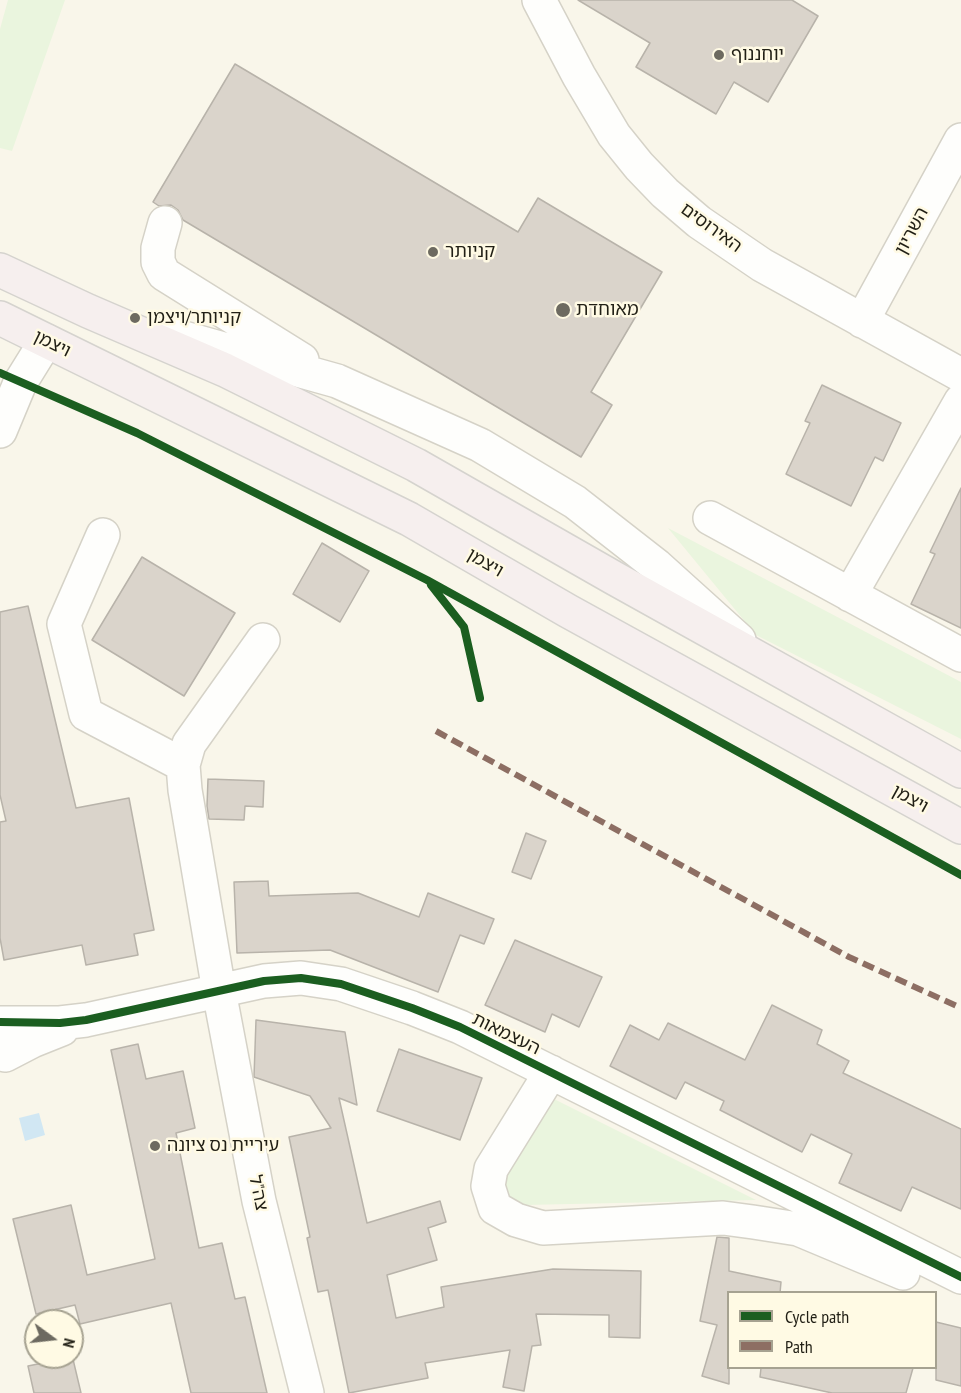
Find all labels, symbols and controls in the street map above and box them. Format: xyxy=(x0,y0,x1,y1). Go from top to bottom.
place label: יוחננוף xyxy=(731,44,784,66)
marker: יוחננוף xyxy=(712,48,726,62)
street label: האירוסים xyxy=(676,199,746,257)
street label: השריון xyxy=(891,204,933,258)
place label: קניותר xyxy=(445,241,495,263)
marker: קניותר xyxy=(426,245,440,259)
place label: מאוחדת xyxy=(576,299,639,321)
marker: מאוחדת xyxy=(554,301,572,319)
place label: קניותר/ויצמן xyxy=(147,307,241,329)
marker: קניותר/ויצמן xyxy=(128,311,142,325)
street label: ויצמן xyxy=(30,326,74,362)
street label: ויצמן xyxy=(463,544,507,582)
street label: ויצמן xyxy=(888,780,932,818)
street label: העצמאות xyxy=(468,1008,544,1060)
place label: עיריית נס ציונה xyxy=(167,1135,279,1157)
marker: עיריית נס ציונה xyxy=(148,1139,162,1153)
street label: צה"ל xyxy=(244,1173,272,1213)
legend xyxy=(727,1291,937,1369)
text: Cycle path xyxy=(785,1305,849,1328)
north arrow xyxy=(24,1309,84,1369)
text: Path xyxy=(785,1335,813,1358)
text: N xyxy=(59,1336,80,1350)

